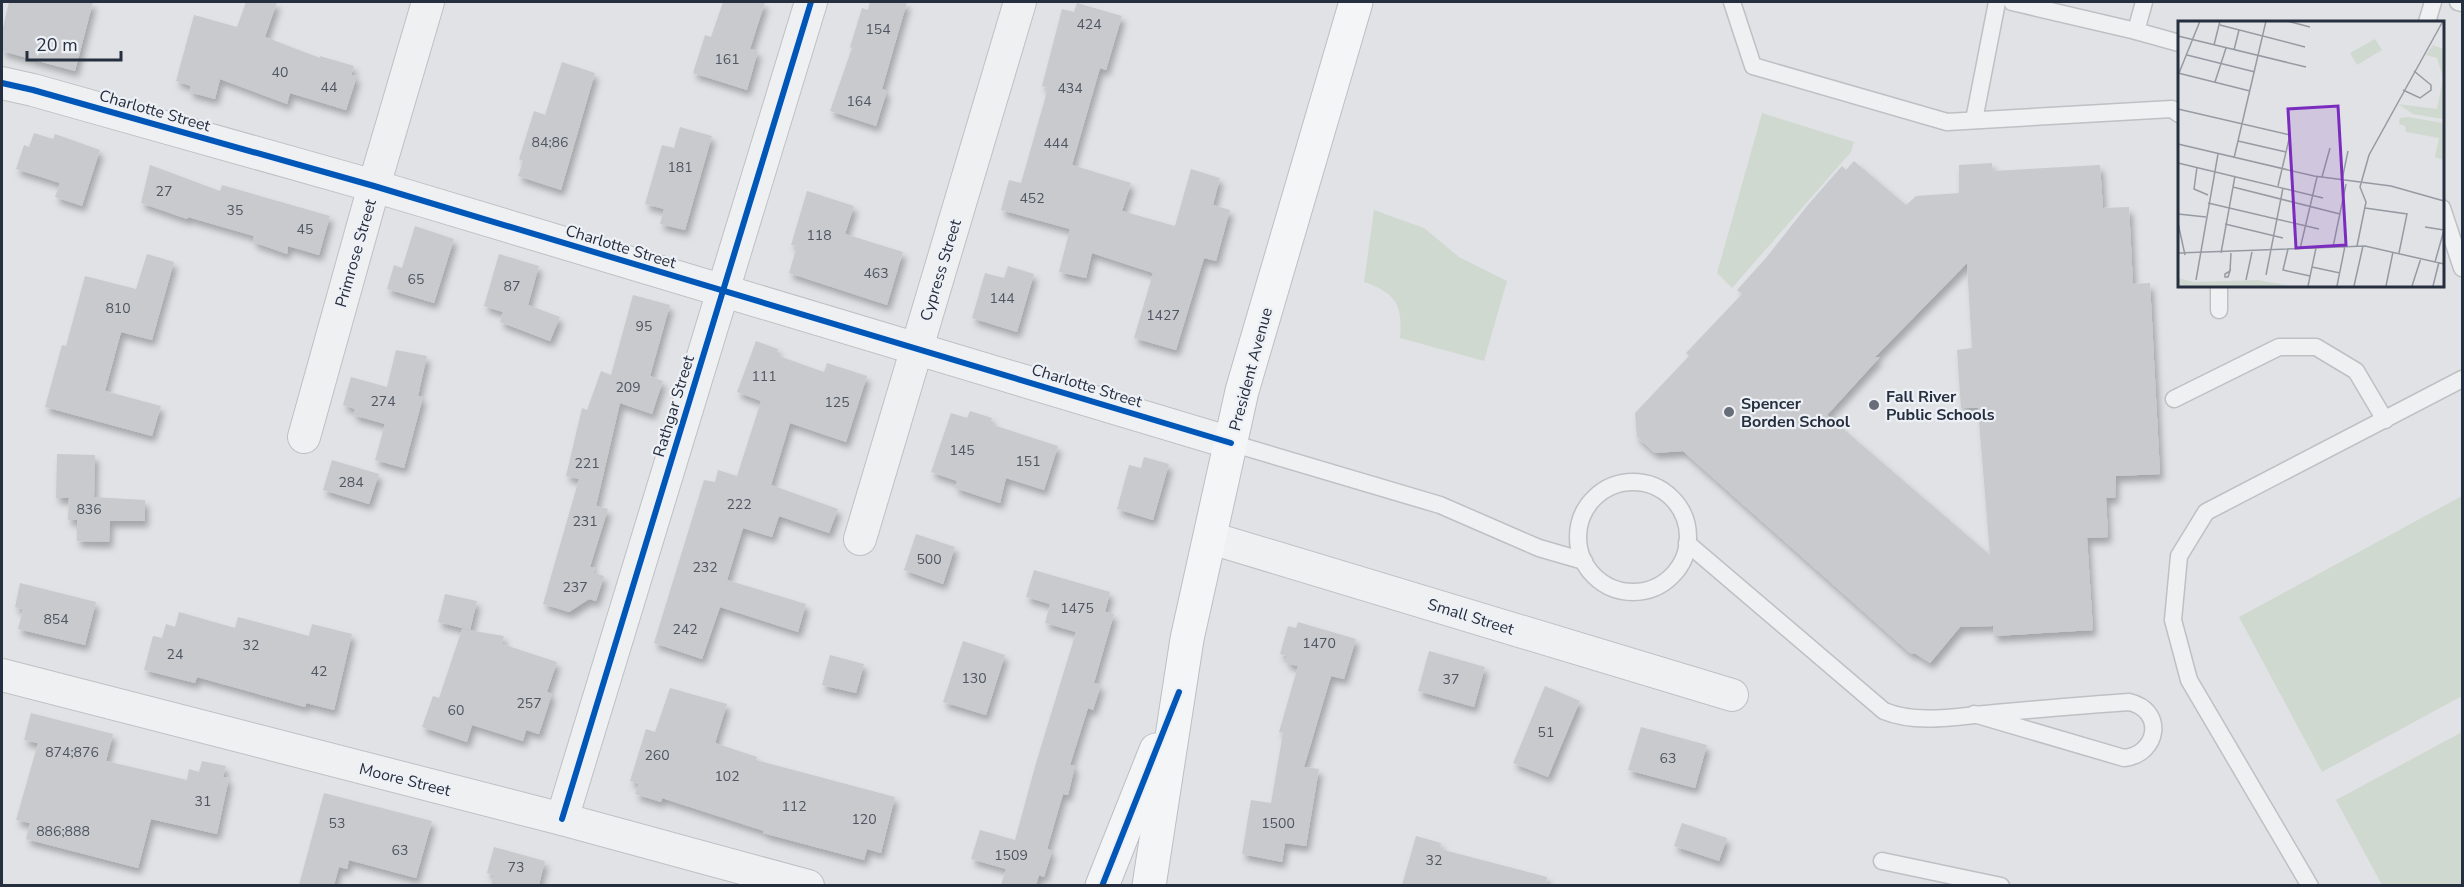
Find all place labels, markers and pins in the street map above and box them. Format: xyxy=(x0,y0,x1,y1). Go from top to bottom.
place label: Fall River Public Schools xyxy=(1886,386,1995,426)
place label: Spencer Borden School xyxy=(1741,393,1850,433)
marker: Fall River Public Schools xyxy=(1867,398,1881,412)
marker: Spencer Borden School xyxy=(1722,405,1736,419)

